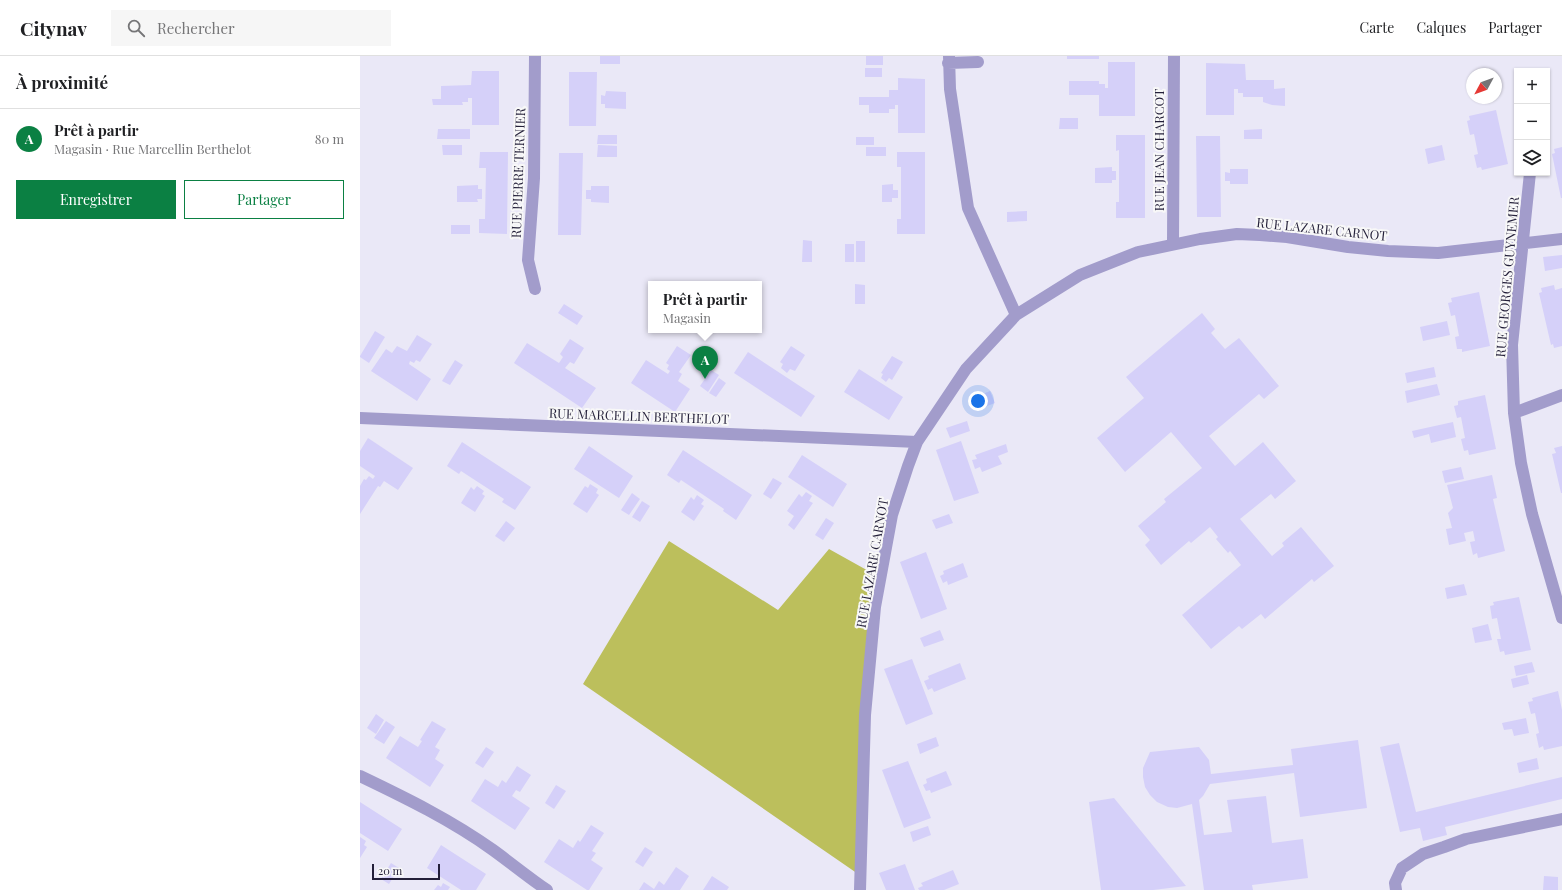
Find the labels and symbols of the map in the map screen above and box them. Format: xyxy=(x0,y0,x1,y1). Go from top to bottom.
north arrow xyxy=(1466,68,1502,104)
street label: RUE JEAN CHARCOT xyxy=(1150,89,1167,211)
street label: RUE PIERRE TERNIER xyxy=(507,107,528,238)
street label: RUE GEORGES GUYNEMER xyxy=(1491,195,1522,358)
street label: RUE LAZARE CARNOT xyxy=(1256,213,1388,244)
pin: A xyxy=(692,346,718,379)
your location xyxy=(968,391,988,411)
street label: RUE MARCELLIN BERTHELOT xyxy=(549,404,729,427)
street label: RUE LAZARE CARNOT xyxy=(852,497,891,629)
scale bar xyxy=(372,862,440,881)

